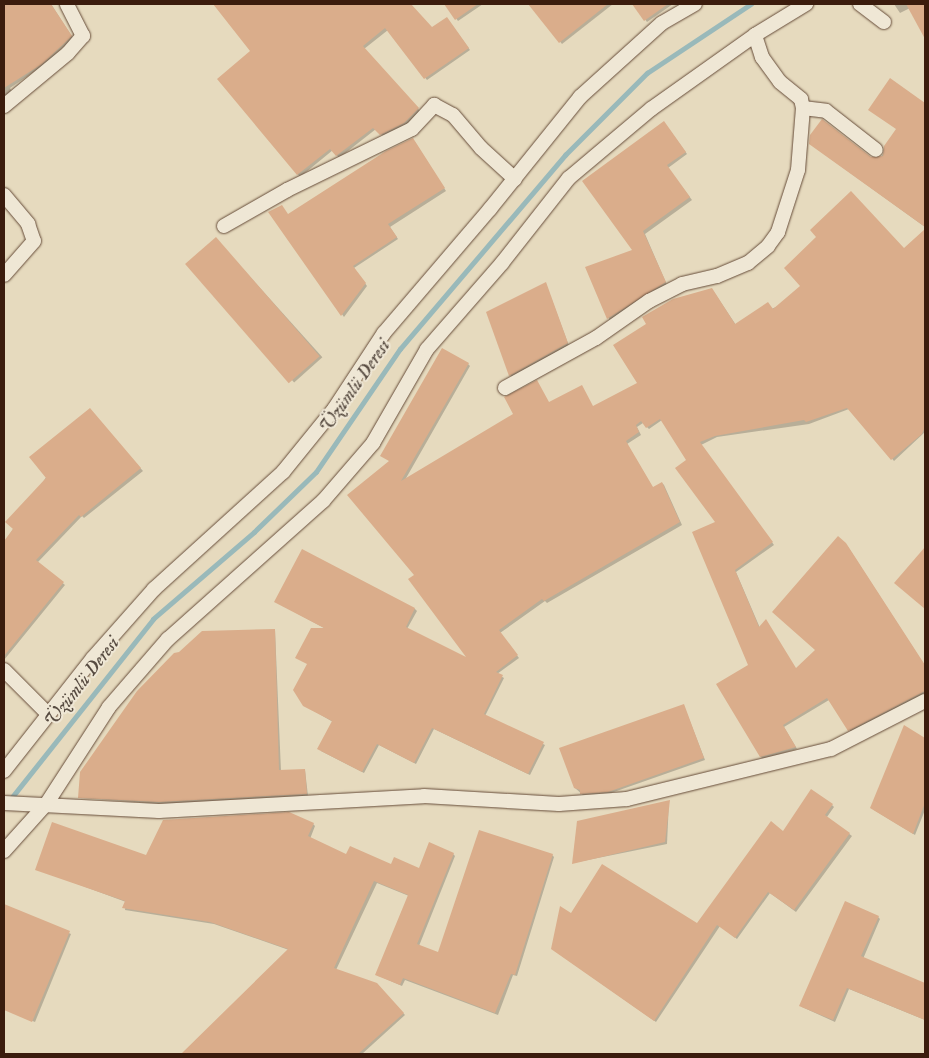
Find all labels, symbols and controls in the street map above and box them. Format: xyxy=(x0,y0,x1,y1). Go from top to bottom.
water label: Üzümlü Deresi xyxy=(315,336,397,438)
water label: Üzümlü Deresi xyxy=(41,633,125,733)

